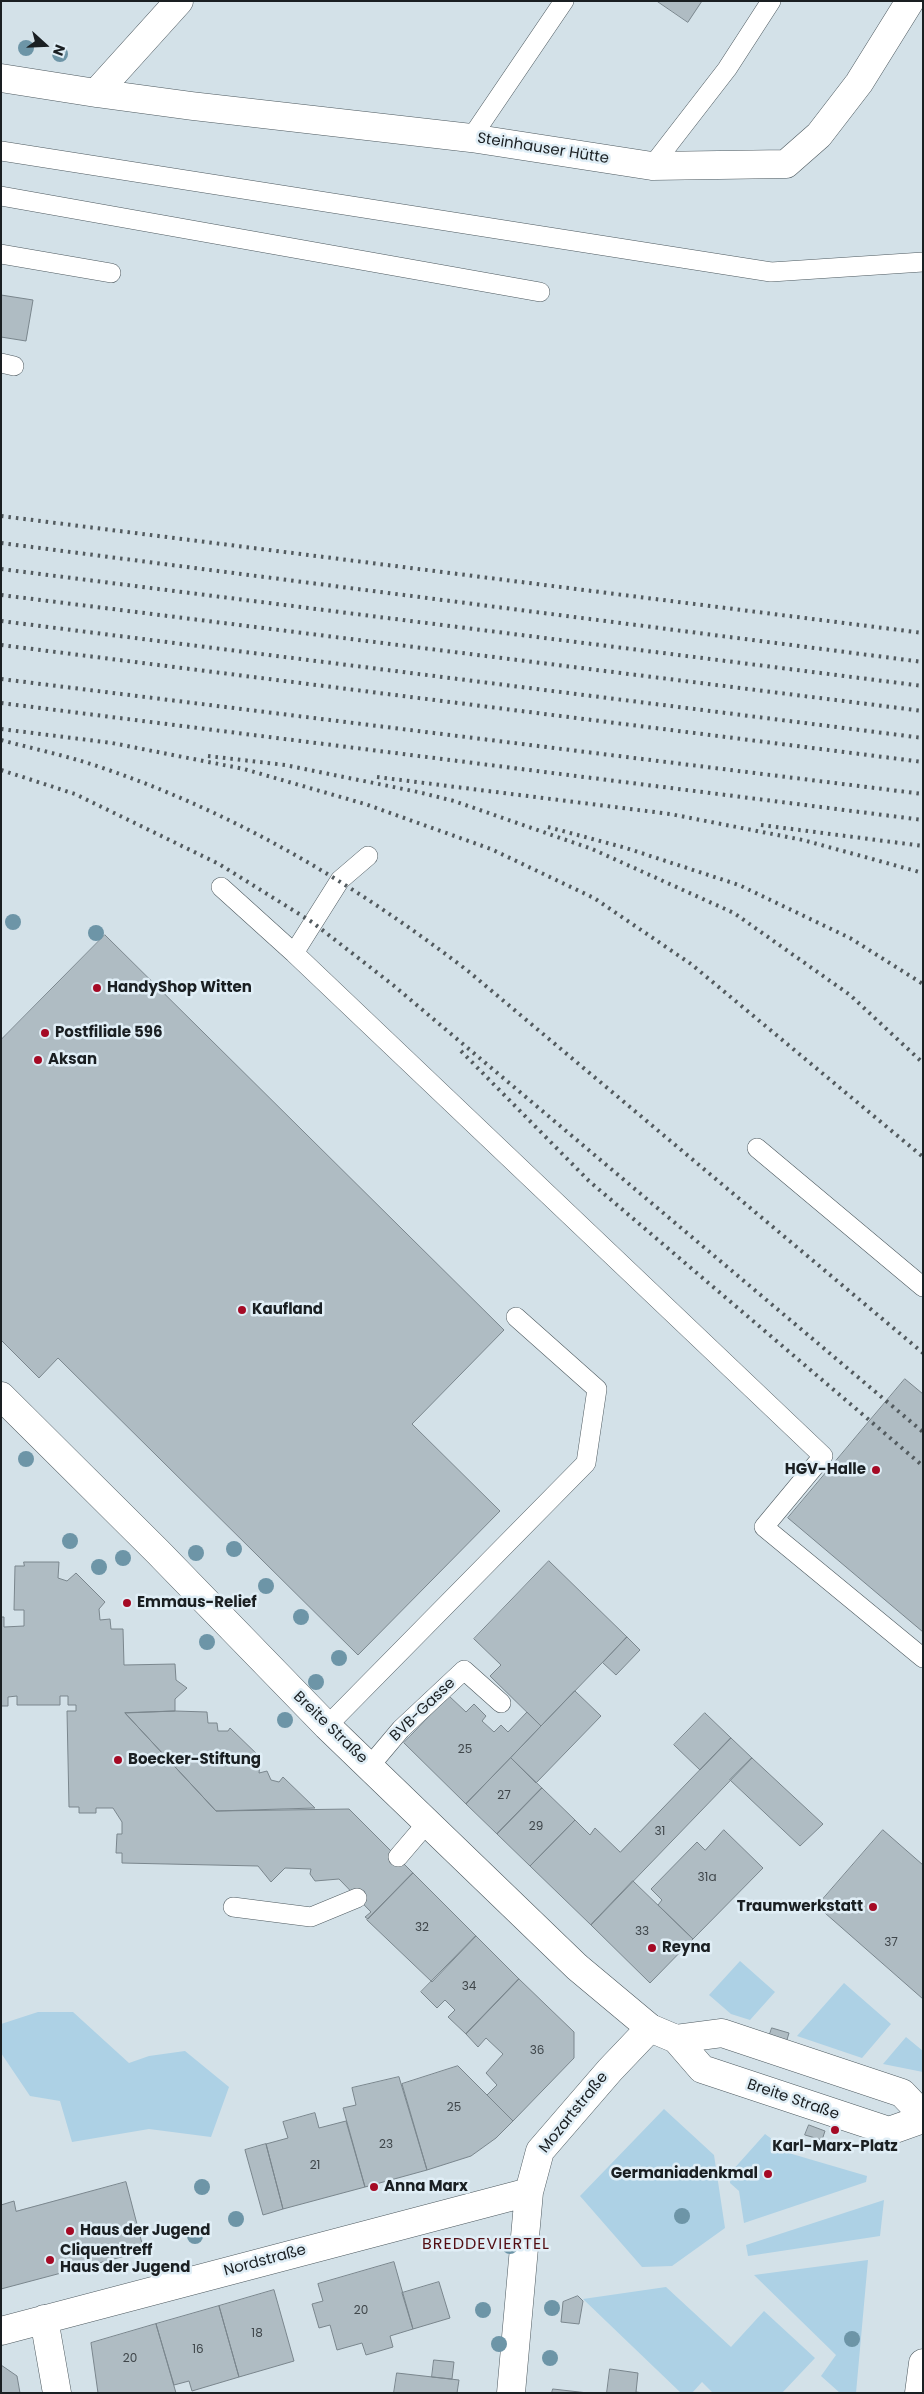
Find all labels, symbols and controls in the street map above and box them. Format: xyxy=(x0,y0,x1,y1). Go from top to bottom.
north arrow xyxy=(20,20,70,70)
text: N xyxy=(48,42,70,58)
street label: Steinhauser Hütte xyxy=(476,130,610,168)
place label: HandyShop Witten xyxy=(107,979,252,997)
marker: HandyShop Witten xyxy=(91,982,103,994)
place label: Postfiliale 596 xyxy=(55,1024,163,1042)
marker: Postfiliale 596 xyxy=(39,1027,51,1039)
place label: Aksan xyxy=(48,1051,97,1069)
marker: Aksan xyxy=(32,1054,44,1066)
place label: Kaufland xyxy=(252,1301,323,1319)
marker: Kaufland xyxy=(236,1304,248,1316)
place label: HGV-Halle xyxy=(785,1461,866,1479)
marker: HGV-Halle xyxy=(870,1464,882,1476)
place label: Emmaus-Relief xyxy=(137,1594,257,1612)
marker: Emmaus-Relief xyxy=(121,1597,133,1609)
street label: BVB-Gasse xyxy=(387,1675,459,1745)
street label: Breite Straße xyxy=(289,1688,371,1768)
house number: 25 xyxy=(458,1743,472,1757)
place label: Boecker-Stiftung xyxy=(128,1751,261,1769)
marker: Boecker-Stiftung xyxy=(112,1754,124,1766)
house number: 27 xyxy=(497,1789,511,1803)
house number: 29 xyxy=(529,1820,543,1834)
house number: 31 xyxy=(655,1825,665,1839)
house number: 31a xyxy=(697,1871,717,1885)
place label: Traumwerkstatt xyxy=(737,1898,863,1916)
marker: Traumwerkstatt xyxy=(867,1901,879,1913)
house number: 32 xyxy=(415,1921,429,1935)
house number: 33 xyxy=(635,1925,649,1939)
house number: 37 xyxy=(884,1936,898,1950)
place label: Reyna xyxy=(662,1939,711,1957)
marker: Reyna xyxy=(646,1942,658,1954)
house number: 34 xyxy=(462,1980,476,1994)
house number: 36 xyxy=(530,2044,544,2058)
street label: Mozartstraße xyxy=(536,2069,612,2157)
street label: Breite Straße xyxy=(745,2076,841,2124)
house number: 25 xyxy=(447,2101,461,2115)
marker: Karl-Marx-Platz xyxy=(829,2124,841,2136)
house number: 23 xyxy=(379,2138,393,2152)
place label: Karl-Marx-Platz xyxy=(772,2138,898,2156)
house number: 21 xyxy=(310,2159,320,2173)
place label: Germaniadenkmal xyxy=(611,2165,758,2183)
marker: Germaniadenkmal xyxy=(762,2168,774,2180)
place label: Anna Marx xyxy=(384,2178,468,2196)
marker: Anna Marx xyxy=(368,2181,380,2193)
place label: Haus der Jugend xyxy=(80,2222,210,2240)
marker: Haus der Jugend xyxy=(64,2225,76,2237)
district label: BREDDEVIERTEL xyxy=(420,2235,552,2255)
street label: Nordstraße xyxy=(222,2241,308,2281)
place label: Cliquentreff Haus der Jugend xyxy=(60,2242,190,2277)
marker: Cliquentreff Haus der Jugend xyxy=(44,2254,56,2266)
house number: 20 xyxy=(354,2304,368,2318)
house number: 18 xyxy=(251,2327,263,2341)
house number: 16 xyxy=(192,2343,204,2357)
house number: 20 xyxy=(123,2352,137,2366)

